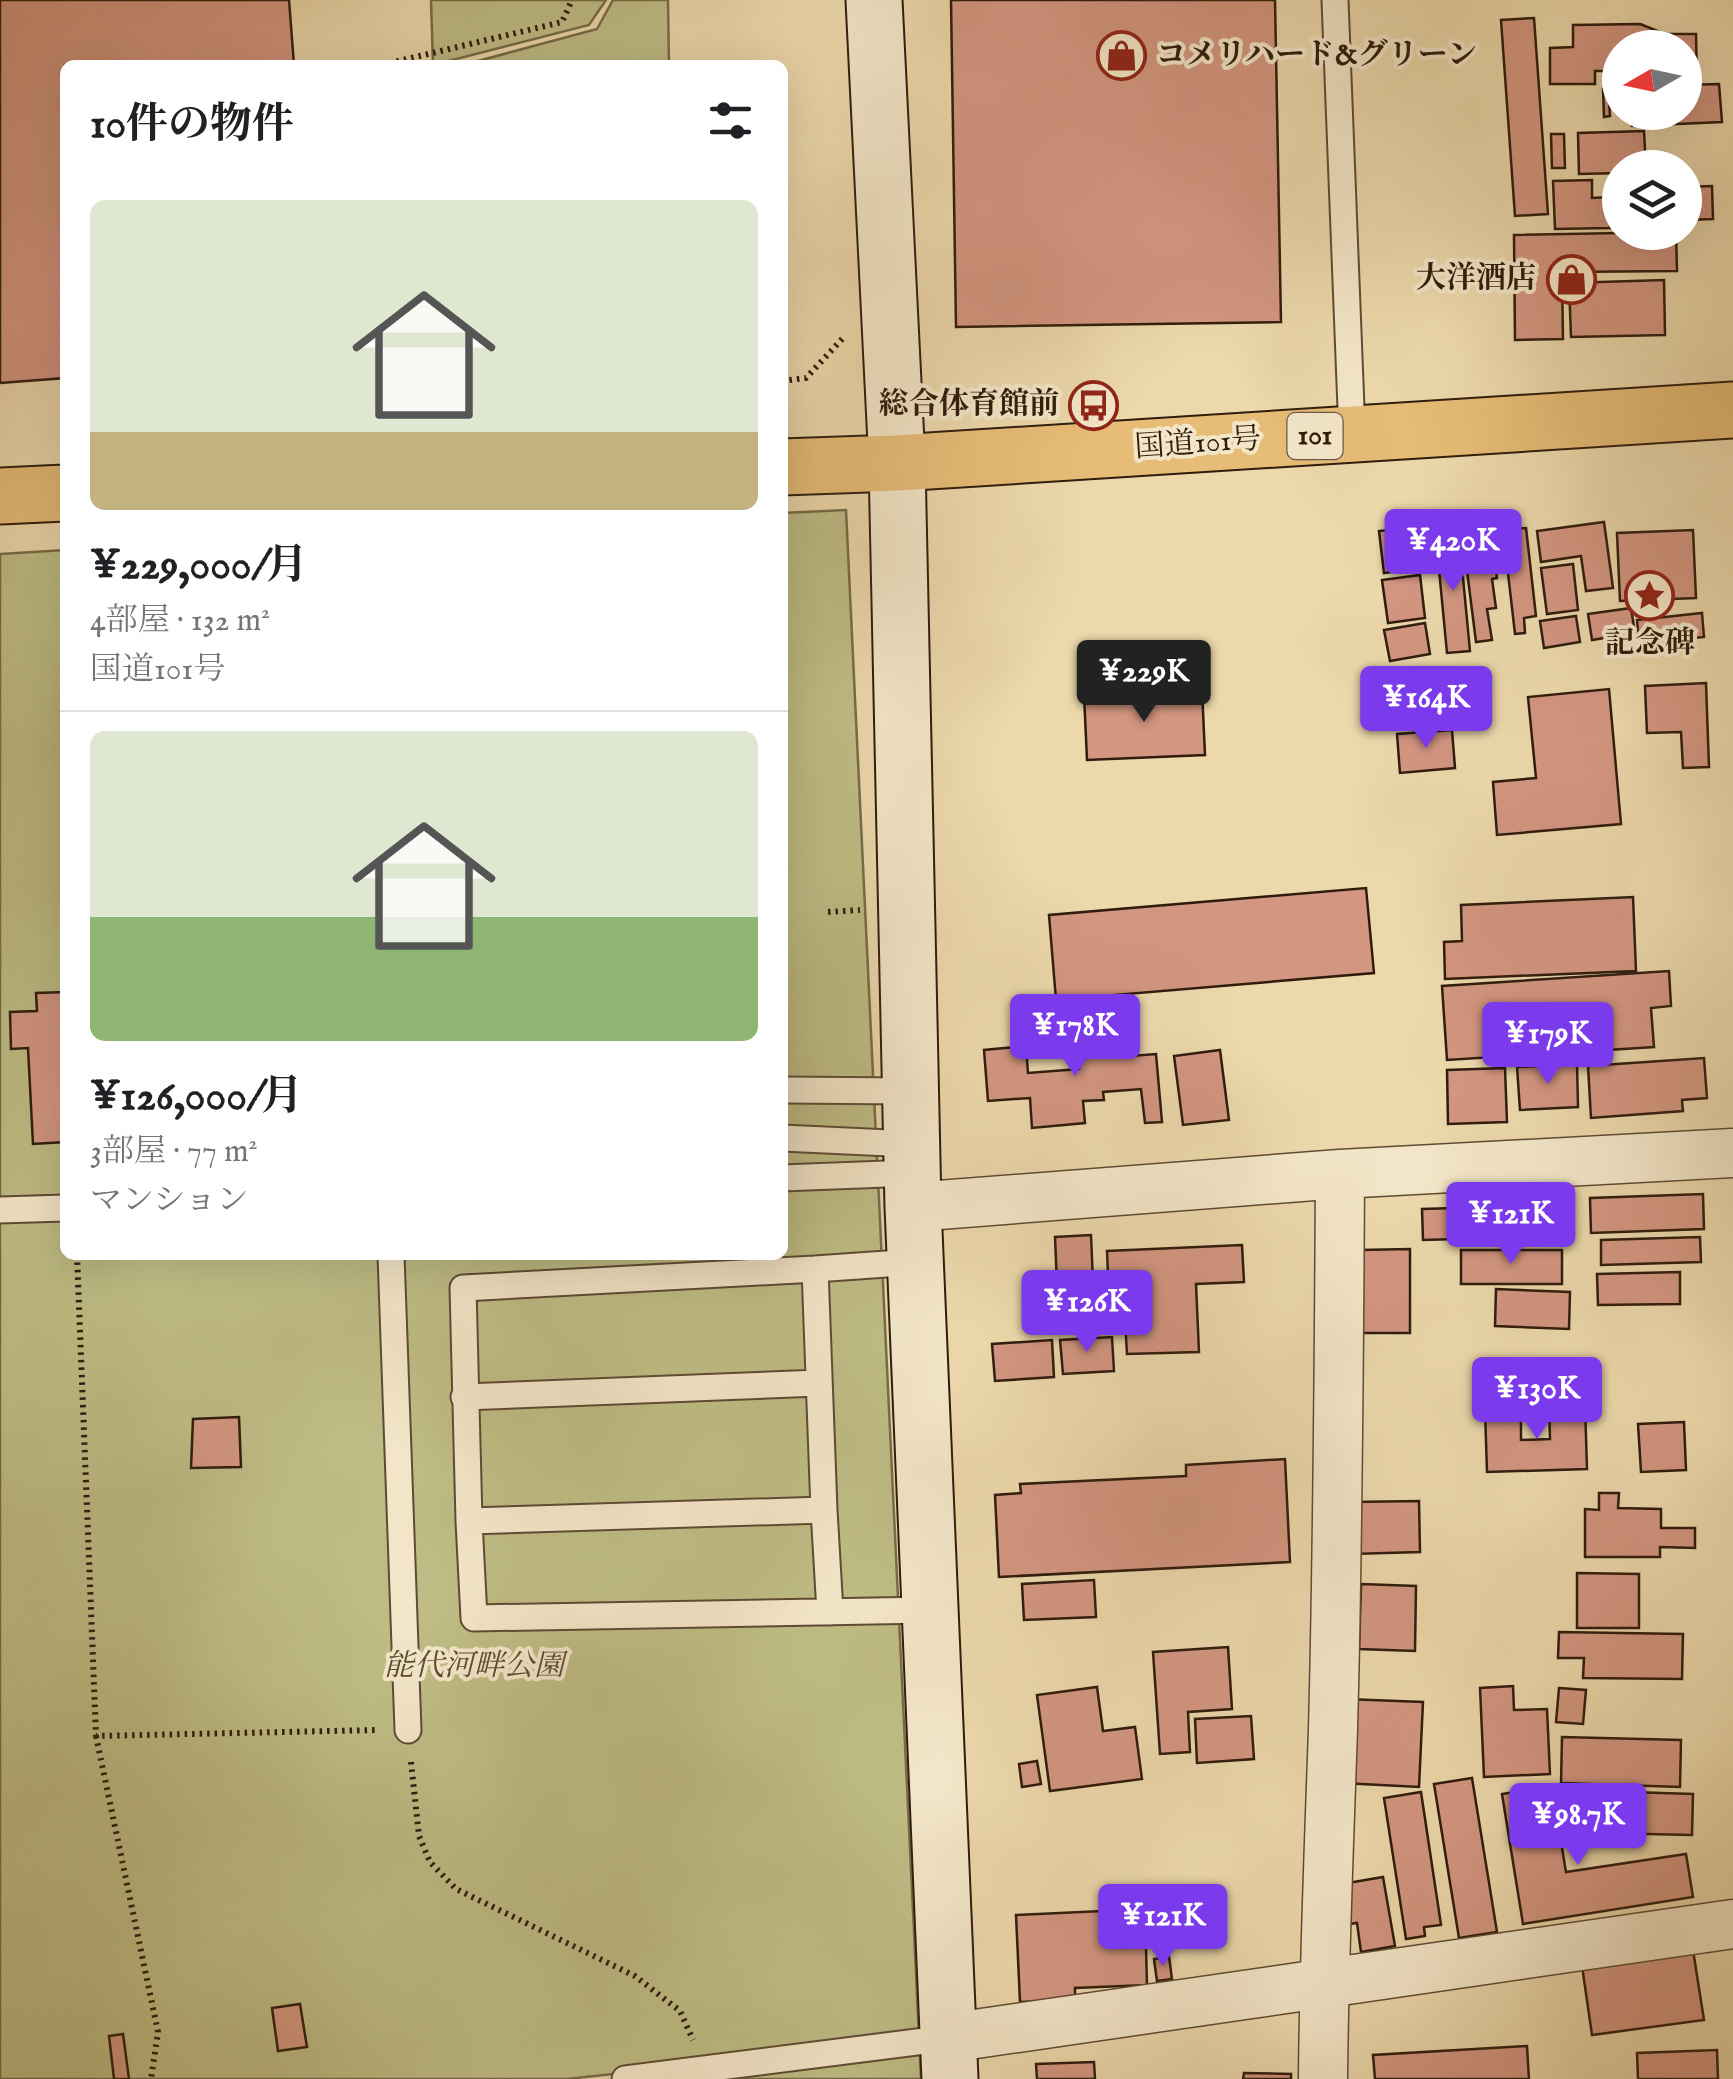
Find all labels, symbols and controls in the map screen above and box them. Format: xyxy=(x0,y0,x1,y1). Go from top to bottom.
shop icon: コメリハード&グリーン xyxy=(1095,30,1147,82)
north arrow xyxy=(1602,30,1702,130)
map controls xyxy=(1602,30,1702,250)
place label: コメリハード&グリーン xyxy=(1156,37,1477,75)
icon: filters xyxy=(703,93,758,148)
text: 10件の物件 xyxy=(90,99,294,152)
button: layers xyxy=(1602,150,1702,250)
shop icon: 大洋酒店 xyxy=(1545,253,1597,305)
place label: 大洋酒店 xyxy=(1416,260,1536,298)
icon: home xyxy=(334,265,514,445)
bus stop icon: 総合体育館前 xyxy=(1068,379,1120,431)
place label: 総合体育館前 xyxy=(879,386,1059,424)
road number: 101 xyxy=(1288,413,1342,459)
street label: 国道101号 xyxy=(1133,421,1263,467)
pin: ¥420K xyxy=(1383,509,1523,594)
text: ¥420K xyxy=(1407,521,1499,562)
text: ¥229,000/月 xyxy=(90,540,308,593)
place icon: 記念碑 xyxy=(1624,569,1676,621)
text: 4部屋 · 132 m² xyxy=(90,601,270,642)
place label: 記念碑 xyxy=(1605,625,1695,663)
pin: ¥229K xyxy=(1074,640,1214,725)
text: 国道101号 xyxy=(90,650,225,691)
text: ¥229K xyxy=(1099,652,1189,693)
pin: ¥164K xyxy=(1356,666,1496,751)
text: ¥164K xyxy=(1382,678,1470,719)
icon: home xyxy=(334,796,514,976)
pin: ¥178K xyxy=(1005,994,1145,1079)
pin: ¥179K xyxy=(1478,1002,1618,1087)
text: ¥178K xyxy=(1032,1006,1118,1047)
text: ¥179K xyxy=(1504,1014,1592,1055)
text: ¥126,000/月 xyxy=(90,1071,303,1124)
text: 3部屋 · 77 m² xyxy=(90,1132,258,1173)
text: マンション xyxy=(90,1181,249,1222)
pin: ¥121K xyxy=(1441,1182,1581,1267)
text: ¥121K xyxy=(1468,1194,1554,1235)
pin: ¥126K xyxy=(1017,1270,1157,1355)
text: ¥126K xyxy=(1044,1282,1130,1323)
pin: ¥130K xyxy=(1467,1357,1607,1442)
text: ¥130K xyxy=(1494,1369,1580,1410)
park label: 能代河畔公園 xyxy=(384,1648,569,1686)
pin: ¥98.7K xyxy=(1497,1783,1659,1868)
text: ¥98.7K xyxy=(1531,1795,1625,1836)
pin: ¥121K xyxy=(1093,1884,1233,1969)
text: ¥121K xyxy=(1120,1896,1206,1937)

